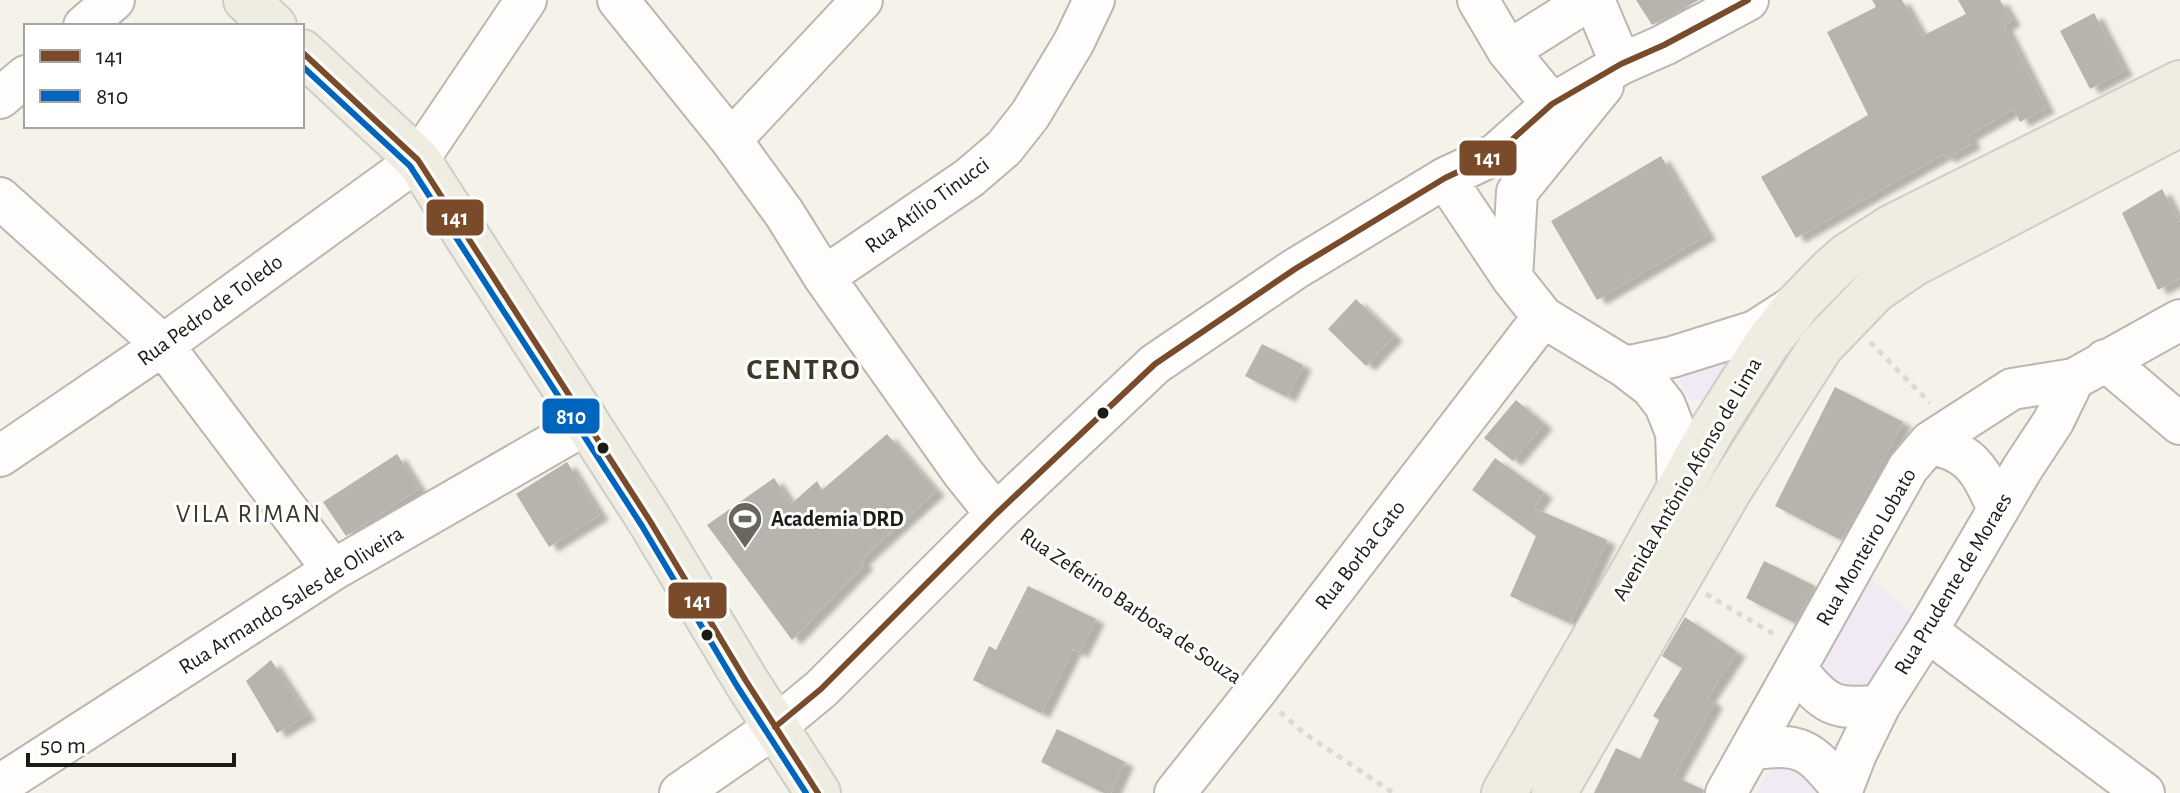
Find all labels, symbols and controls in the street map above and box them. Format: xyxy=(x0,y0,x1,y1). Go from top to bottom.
legend xyxy=(24,24,304,128)
text: 141 xyxy=(96,45,124,69)
text: 810 xyxy=(96,85,128,109)
line badge: 141 xyxy=(1458,139,1518,177)
text: 141 xyxy=(1475,147,1501,169)
street label: Rua Atílio Tinucci xyxy=(861,153,993,257)
line badge: 141 xyxy=(425,198,485,237)
text: 141 xyxy=(442,207,468,229)
street label: Rua Pedro de Toledo xyxy=(133,250,287,370)
street label: Avenida Antônio Afonso de Lima xyxy=(1608,354,1766,604)
district label: CENTRO xyxy=(746,355,862,385)
line badge: 810 xyxy=(541,397,601,435)
unlabelled marker xyxy=(1095,405,1111,421)
text: 810 xyxy=(556,406,586,428)
unlabelled marker xyxy=(595,440,611,456)
street label: Rua Monteiro Lobato xyxy=(1812,464,1920,630)
street label: Rua Prudente de Moraes xyxy=(1890,489,2016,679)
street label: Rua Borba Gato xyxy=(1311,496,1409,614)
sports icon: Academia DRD xyxy=(726,500,764,550)
district label: VILA RIMAN xyxy=(176,501,322,527)
place label: Academia DRD xyxy=(771,508,904,530)
street label: Rua Armando Sales de Oliveira xyxy=(175,522,407,678)
street label: Rua Zeferino Barbosa de Souza xyxy=(1016,524,1246,688)
line badge: 141 xyxy=(667,581,728,620)
text: 141 xyxy=(685,590,711,612)
unlabelled marker xyxy=(699,627,715,643)
scale bar xyxy=(28,717,234,767)
text: 50 m xyxy=(40,734,86,758)

